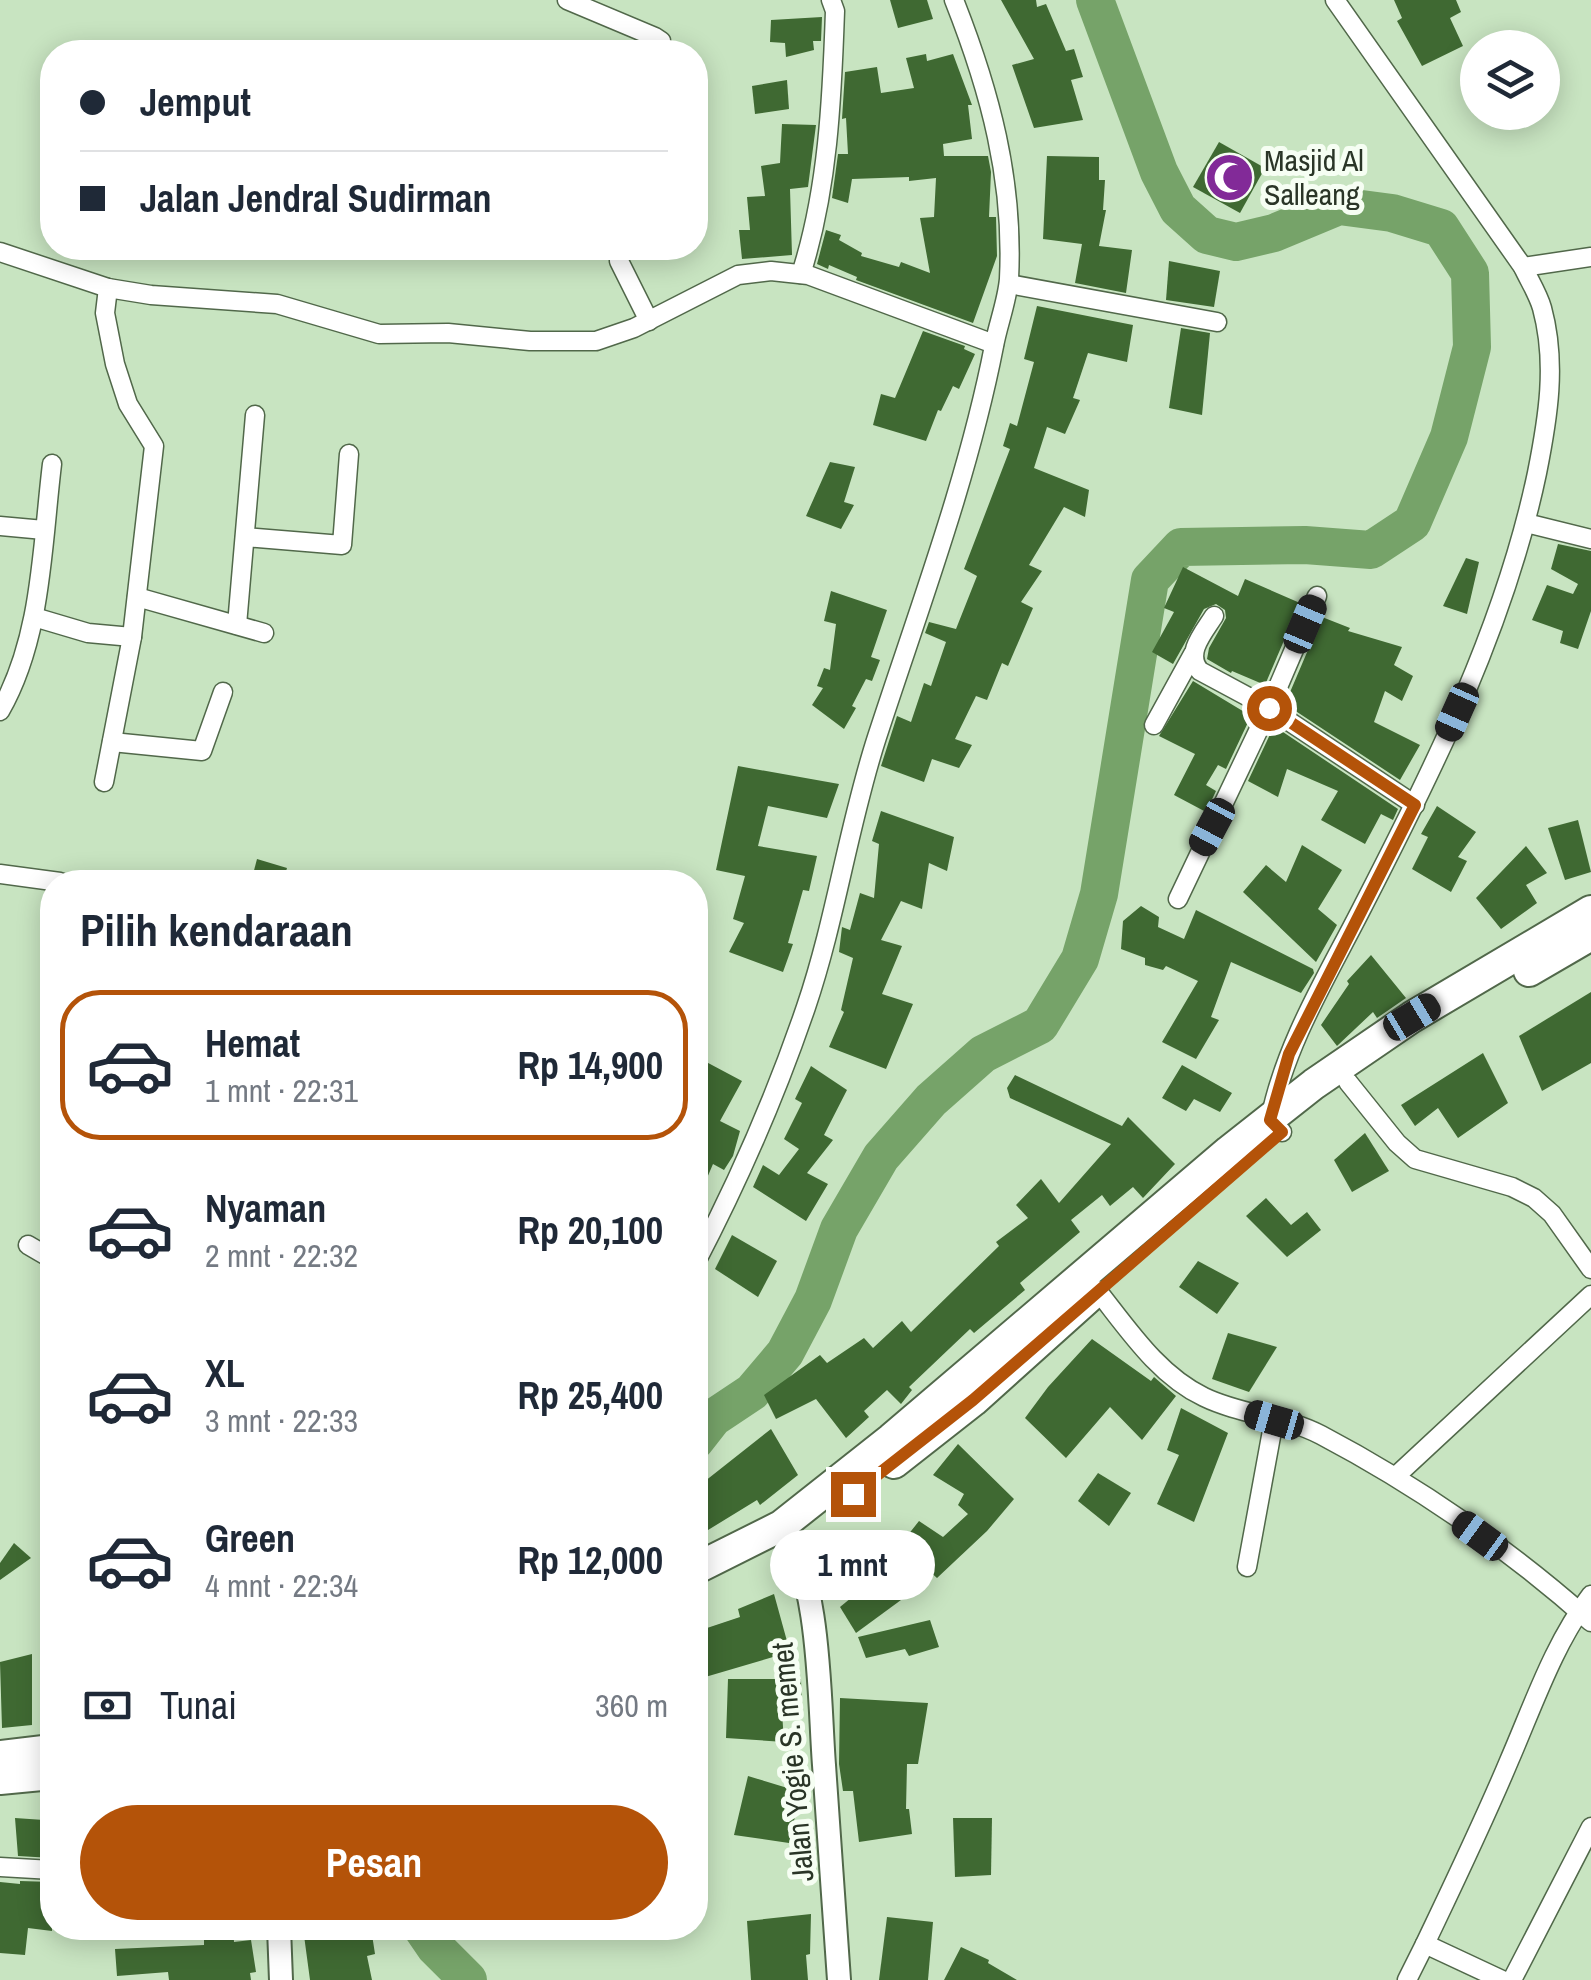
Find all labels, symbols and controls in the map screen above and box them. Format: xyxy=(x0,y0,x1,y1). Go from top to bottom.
map controls xyxy=(1460,30,1560,130)
button: layers xyxy=(1460,30,1560,130)
text: Jemput xyxy=(140,77,251,128)
place label: Masjid Al Salleang xyxy=(1264,140,1364,214)
mosque icon: Masjid Al Salleang xyxy=(1203,152,1255,204)
text: Jalan Jendral Sudirman xyxy=(140,173,492,224)
car xyxy=(1279,591,1331,657)
car xyxy=(1431,678,1483,746)
route start xyxy=(1247,686,1292,731)
car xyxy=(1185,793,1239,861)
text: Pilih kendaraan xyxy=(80,899,353,960)
car xyxy=(1379,989,1445,1045)
text: Hemat xyxy=(205,1018,300,1069)
icon: car xyxy=(85,1020,175,1110)
text: Rp 14,900 xyxy=(517,1040,663,1091)
text: 1 mnt · 22:31 xyxy=(205,1069,358,1112)
text: Nyaman xyxy=(205,1183,326,1234)
icon: car xyxy=(85,1185,175,1275)
text: Rp 20,100 xyxy=(517,1205,663,1256)
text: 2 mnt · 22:32 xyxy=(205,1234,358,1277)
text: XL xyxy=(205,1348,245,1399)
icon: car xyxy=(85,1350,175,1440)
text: Rp 25,400 xyxy=(517,1370,663,1421)
car xyxy=(1241,1397,1307,1443)
text: 3 mnt · 22:33 xyxy=(205,1399,358,1442)
route end xyxy=(831,1472,876,1517)
car xyxy=(1447,1506,1513,1566)
text: Green xyxy=(205,1513,295,1564)
icon: car xyxy=(85,1515,175,1605)
callout: 1 mnt xyxy=(770,1529,936,1599)
text: Rp 12,000 xyxy=(517,1535,663,1586)
text: 1 mnt xyxy=(818,1543,887,1586)
text: 4 mnt · 22:34 xyxy=(205,1564,358,1607)
street label: Jalan Yogie S. memet xyxy=(762,1641,822,1883)
icon: cash xyxy=(80,1678,135,1733)
text: Tunai xyxy=(160,1680,237,1731)
text: 360 m xyxy=(595,1684,668,1727)
button: Pesan xyxy=(80,1805,668,1920)

